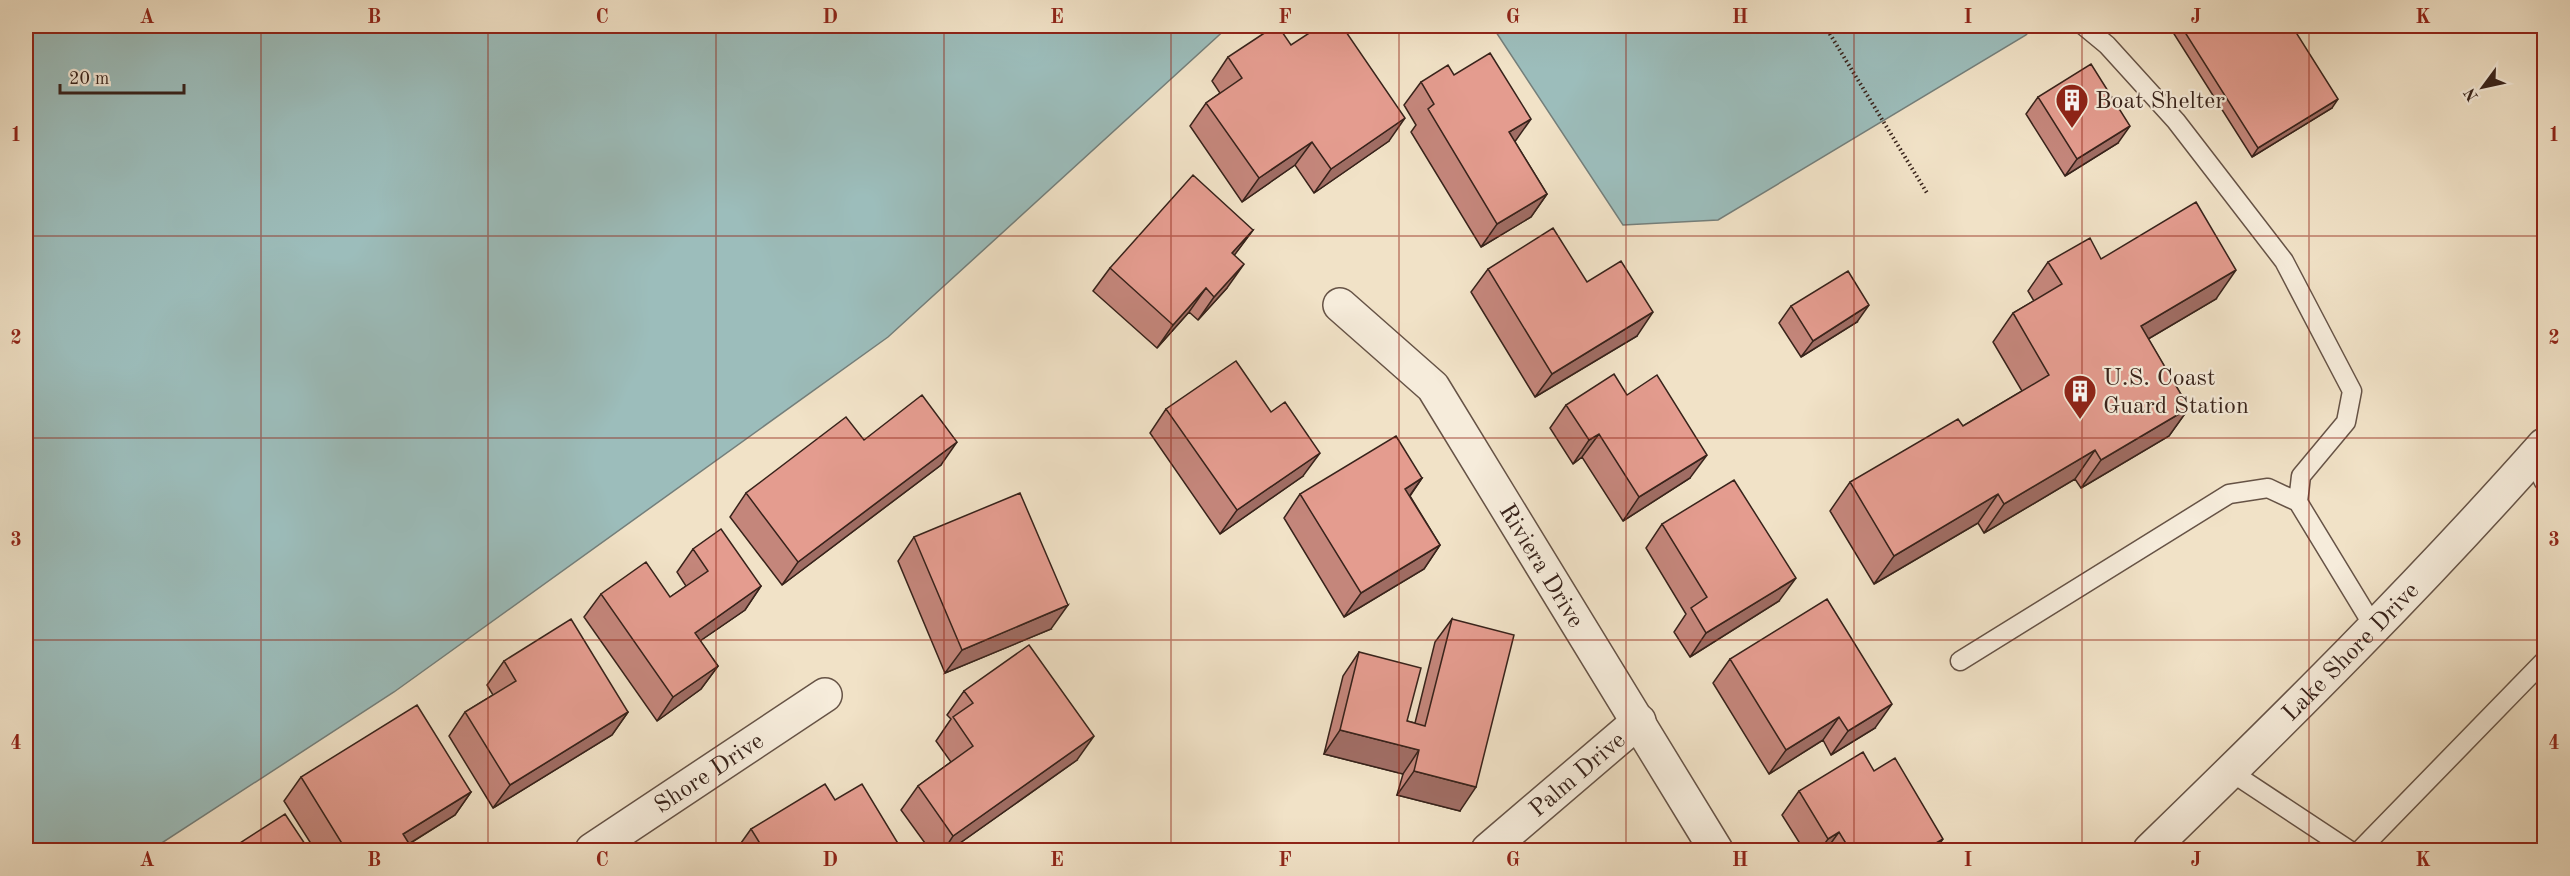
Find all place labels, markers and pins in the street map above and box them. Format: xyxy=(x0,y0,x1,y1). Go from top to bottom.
building icon: Boat Shelter xyxy=(2054,82,2090,129)
place label: Boat Shelter xyxy=(2095,90,2225,114)
place label: U.S. Coast Guard Station xyxy=(2103,367,2249,419)
building icon: U.S. Coast Guard Station xyxy=(2062,373,2098,420)

